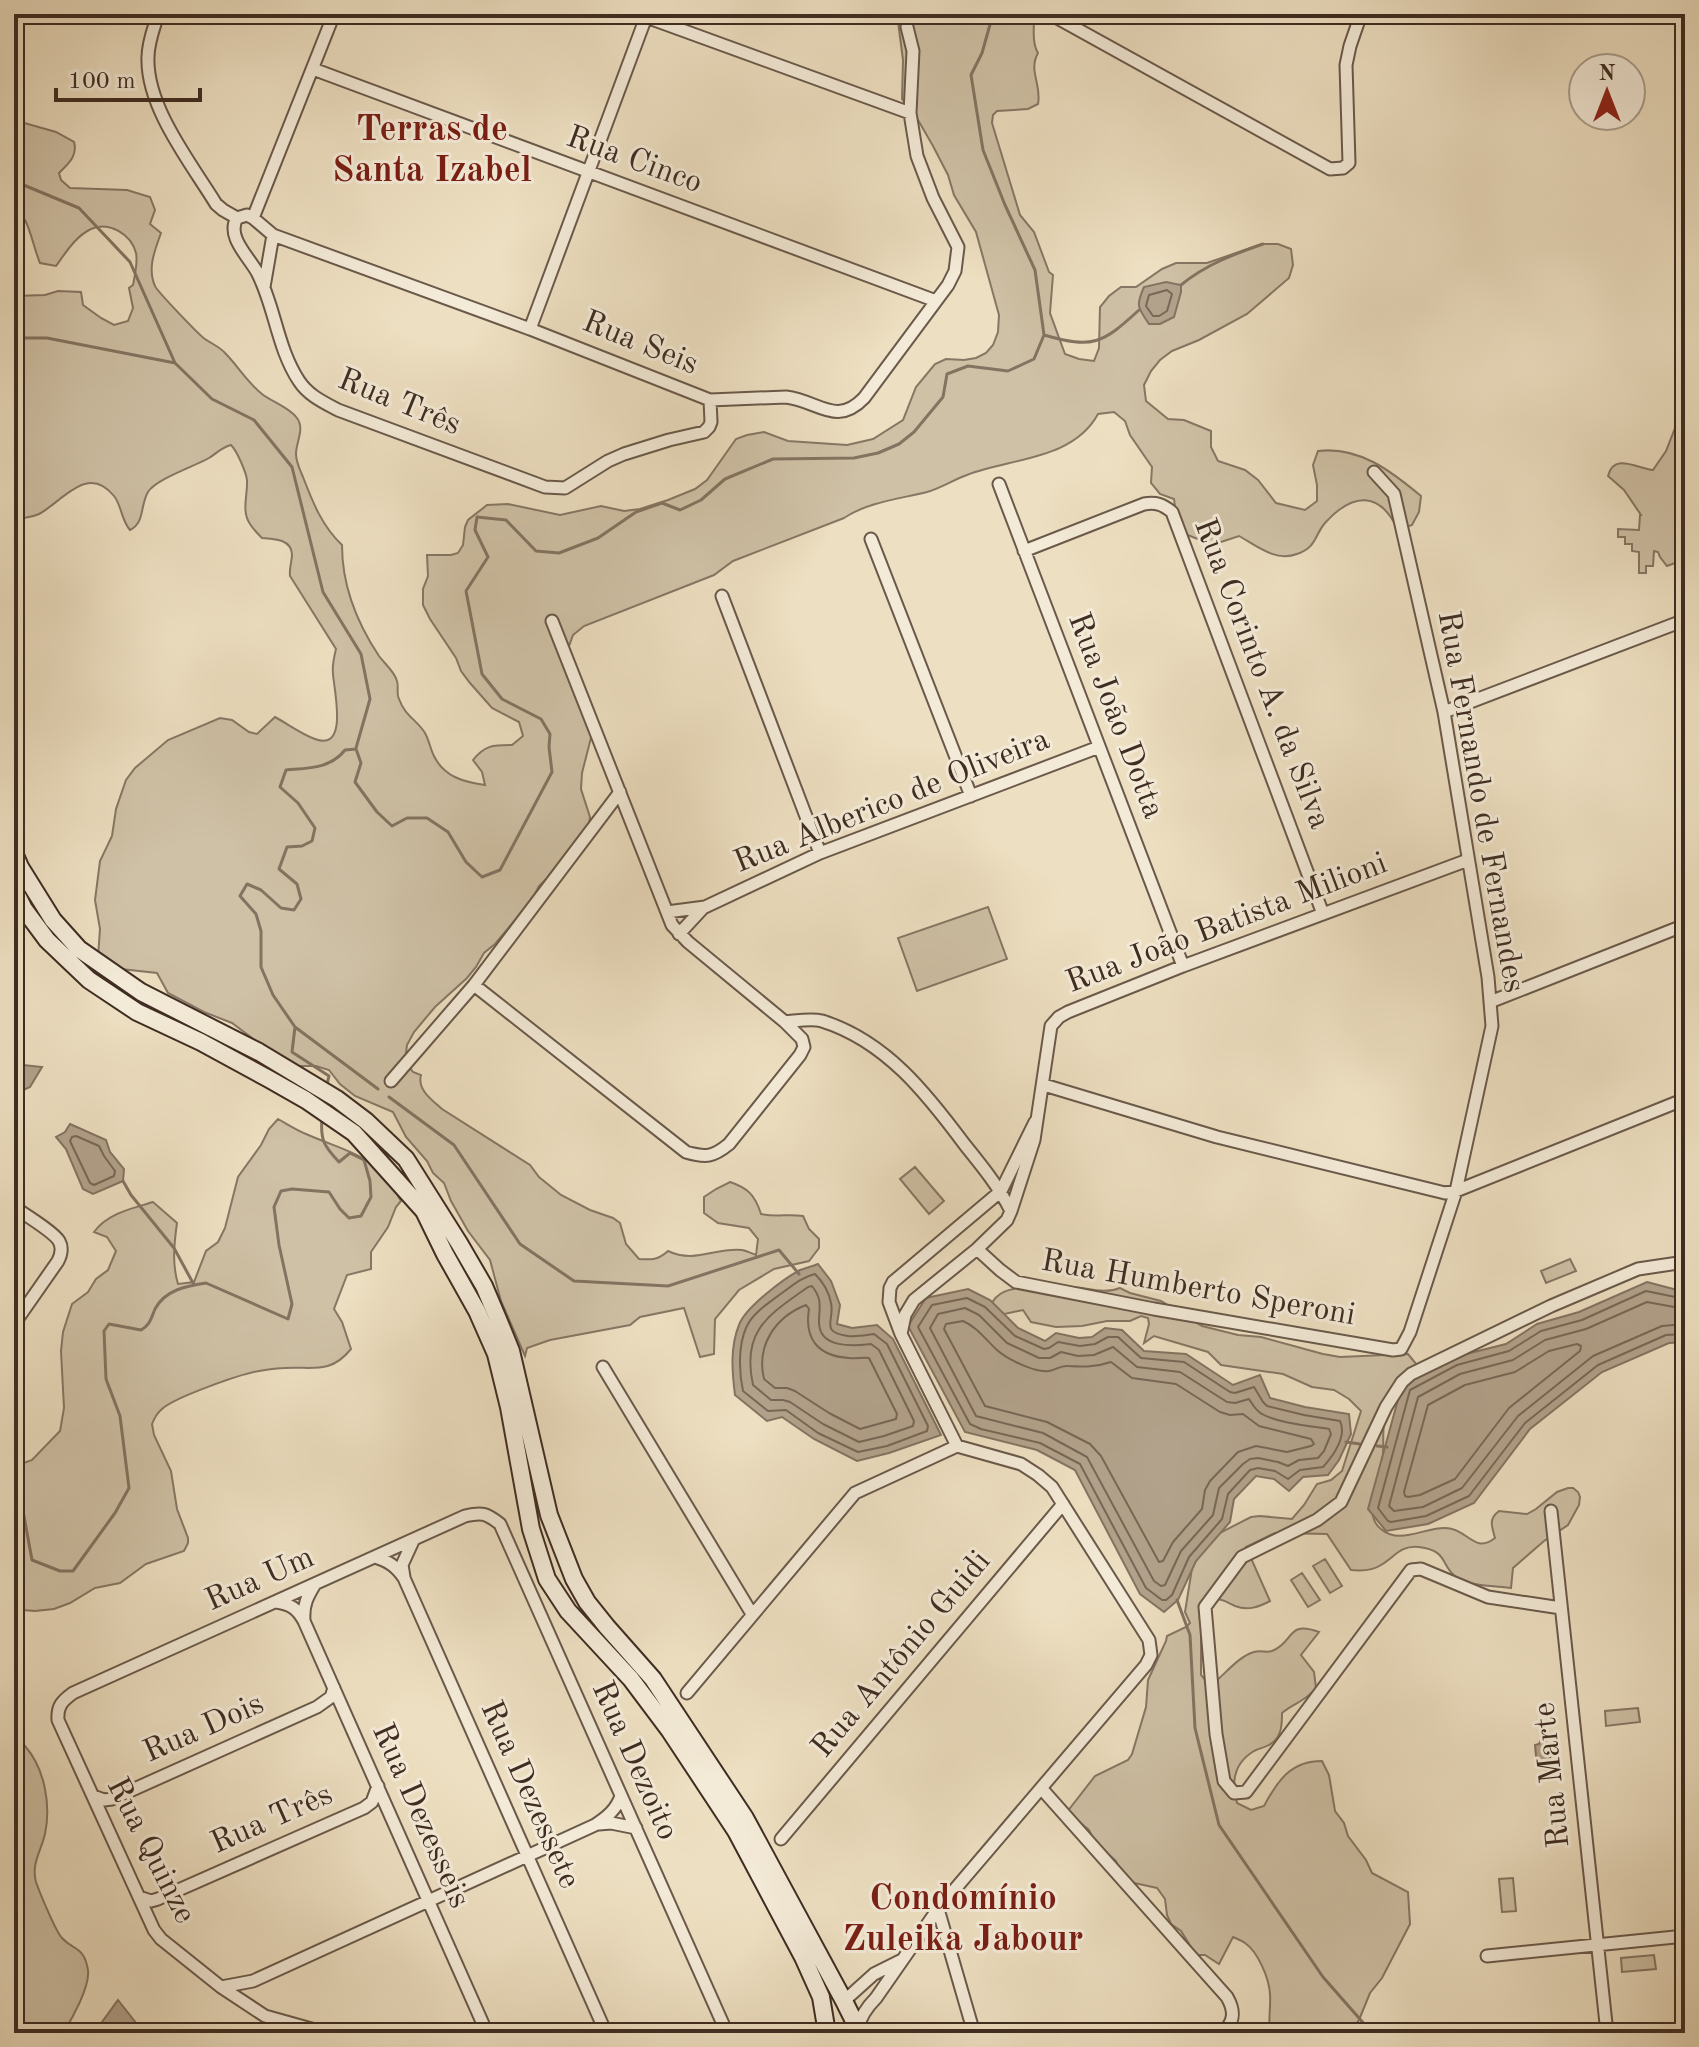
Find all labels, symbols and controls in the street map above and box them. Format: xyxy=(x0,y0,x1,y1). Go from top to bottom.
scale bar xyxy=(56,52,200,102)
north arrow xyxy=(1567,52,1647,132)
text: N xyxy=(1599,63,1616,85)
text: 100 m xyxy=(68,70,136,94)
district label: Terras de Santa Izabel xyxy=(332,113,532,190)
street label: Rua Cinco xyxy=(562,122,706,200)
street label: Rua Seis xyxy=(578,306,702,382)
street label: Rua Três xyxy=(333,364,465,442)
street label: Rua Corinto A. da Silva xyxy=(1187,514,1335,834)
street label: Rua João Dotta xyxy=(1061,609,1169,823)
street label: Rua Fernando de Fernandes xyxy=(1431,609,1529,995)
street label: Rua Alberico de Oliveira xyxy=(730,724,1055,880)
street label: Rua João Batista Milioni xyxy=(1062,848,1392,1000)
street label: Rua Humberto Speroni xyxy=(1038,1246,1358,1332)
street label: Rua Um xyxy=(201,1542,319,1618)
street label: Rua Antônio Guidi xyxy=(807,1546,997,1764)
street label: Rua Dezoito xyxy=(585,1677,683,1845)
street label: Rua Dois xyxy=(139,1688,269,1770)
street label: Rua Dezessete xyxy=(473,1696,585,1894)
street label: Rua Marte xyxy=(1529,1701,1577,1849)
street label: Rua Dezesseis xyxy=(365,1719,475,1913)
street label: Rua Quinze xyxy=(100,1773,200,1929)
street label: Rua Três xyxy=(206,1779,338,1861)
district label: Condomínio Zuleika Jabour xyxy=(843,1882,1083,1959)

